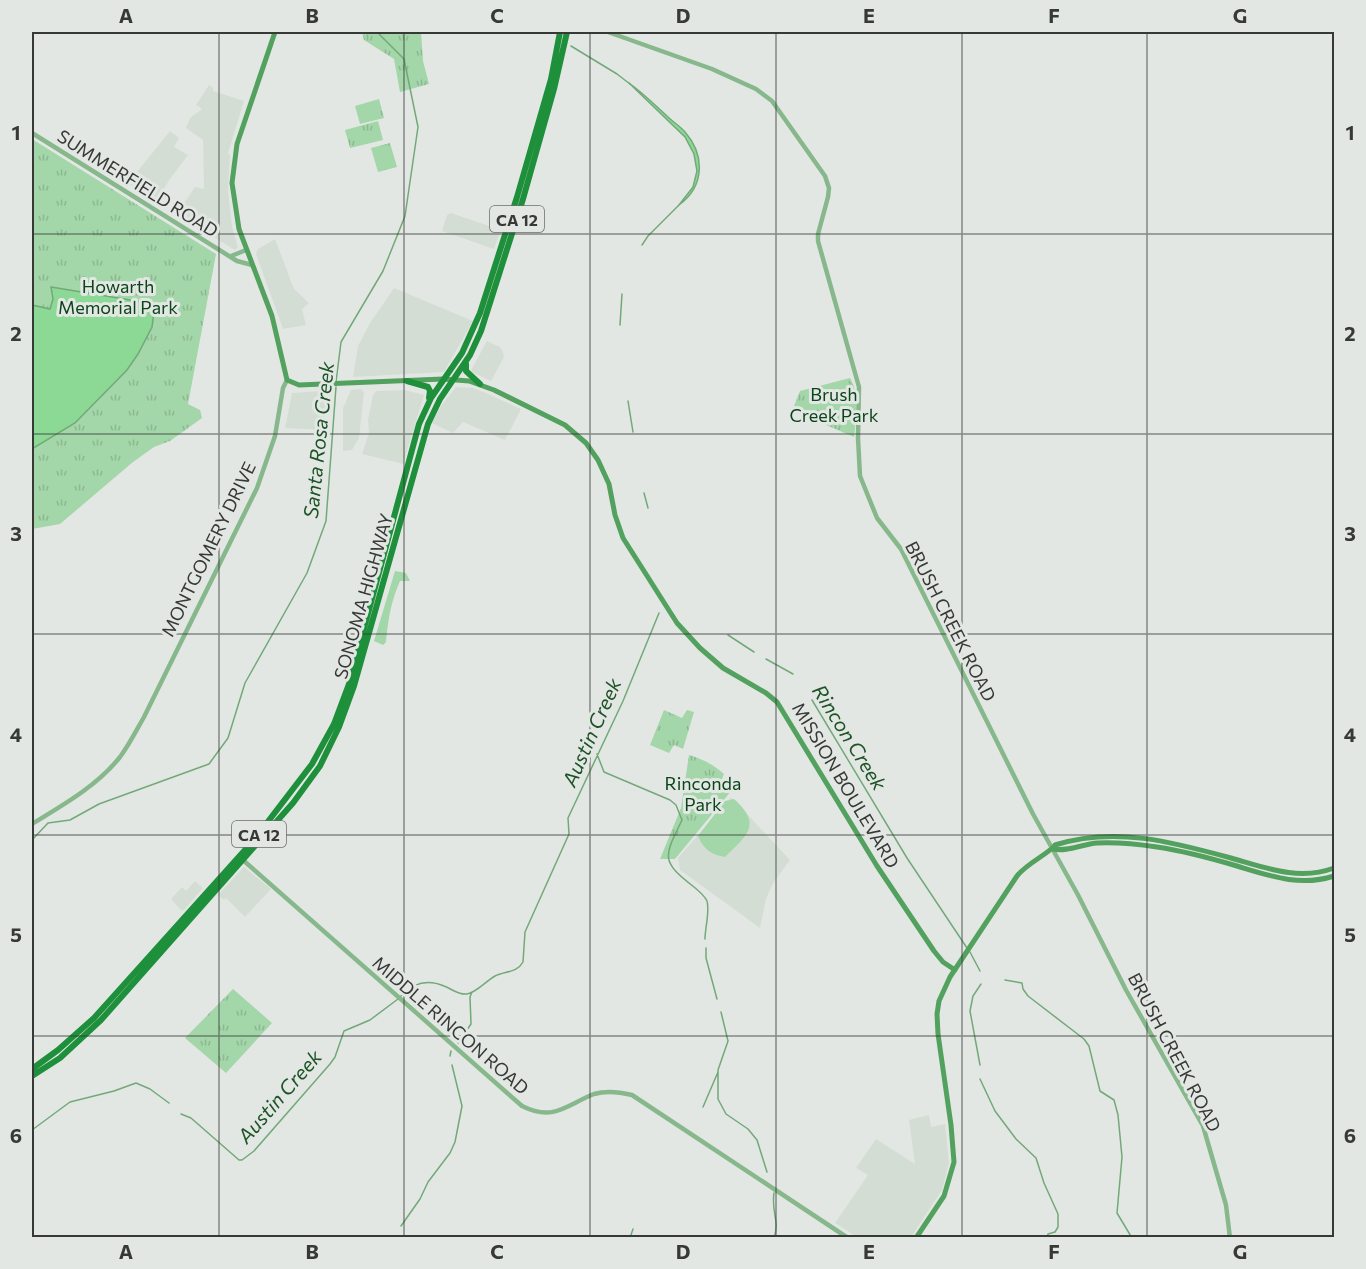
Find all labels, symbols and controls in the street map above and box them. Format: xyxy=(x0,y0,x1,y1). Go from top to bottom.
text: A xyxy=(119,3,133,27)
text: B xyxy=(305,3,319,27)
text: C xyxy=(490,3,504,27)
text: D xyxy=(676,3,690,27)
text: E xyxy=(863,3,875,27)
text: F xyxy=(1048,3,1060,27)
text: G xyxy=(1233,3,1247,27)
text: 1 xyxy=(11,120,21,144)
text: 1 xyxy=(1345,120,1355,144)
street label: SUMMERFIELD ROAD xyxy=(54,125,222,241)
road number: CA 12 xyxy=(490,206,544,232)
park label: Howarth Memorial Park xyxy=(58,275,178,318)
text: 2 xyxy=(10,321,22,345)
text: 2 xyxy=(1344,321,1356,345)
water label: Santa Rosa Creek xyxy=(298,359,338,519)
park label: Brush Creek Park xyxy=(789,383,879,426)
street label: MONTGOMERY DRIVE xyxy=(156,458,260,640)
street label: SONOMA HIGHWAY xyxy=(329,510,397,681)
text: 3 xyxy=(10,521,22,545)
text: 3 xyxy=(1344,521,1356,545)
street label: BRUSH CREEK ROAD xyxy=(901,537,1001,705)
water label: Austin Creek xyxy=(556,673,626,791)
water label: Rincon Creek xyxy=(808,680,893,795)
street label: MISSION BOULEVARD xyxy=(788,698,904,872)
text: 4 xyxy=(10,722,22,746)
text: 4 xyxy=(1344,722,1356,746)
park label: Rinconda Park xyxy=(665,772,741,815)
road number: CA 12 xyxy=(232,821,286,847)
text: 5 xyxy=(10,922,22,946)
text: 5 xyxy=(1344,922,1356,946)
street label: MIDDLE RINCON ROAD xyxy=(368,951,534,1099)
street label: BRUSH CREEK ROAD xyxy=(1124,969,1226,1135)
water label: Austin Creek xyxy=(231,1044,327,1148)
text: 6 xyxy=(10,1123,22,1147)
text: 6 xyxy=(1344,1123,1356,1147)
text: A xyxy=(119,1239,133,1263)
text: B xyxy=(305,1239,319,1263)
text: C xyxy=(490,1239,504,1263)
text: D xyxy=(676,1239,690,1263)
text: E xyxy=(863,1239,875,1263)
text: F xyxy=(1048,1239,1060,1263)
text: G xyxy=(1233,1239,1247,1263)

